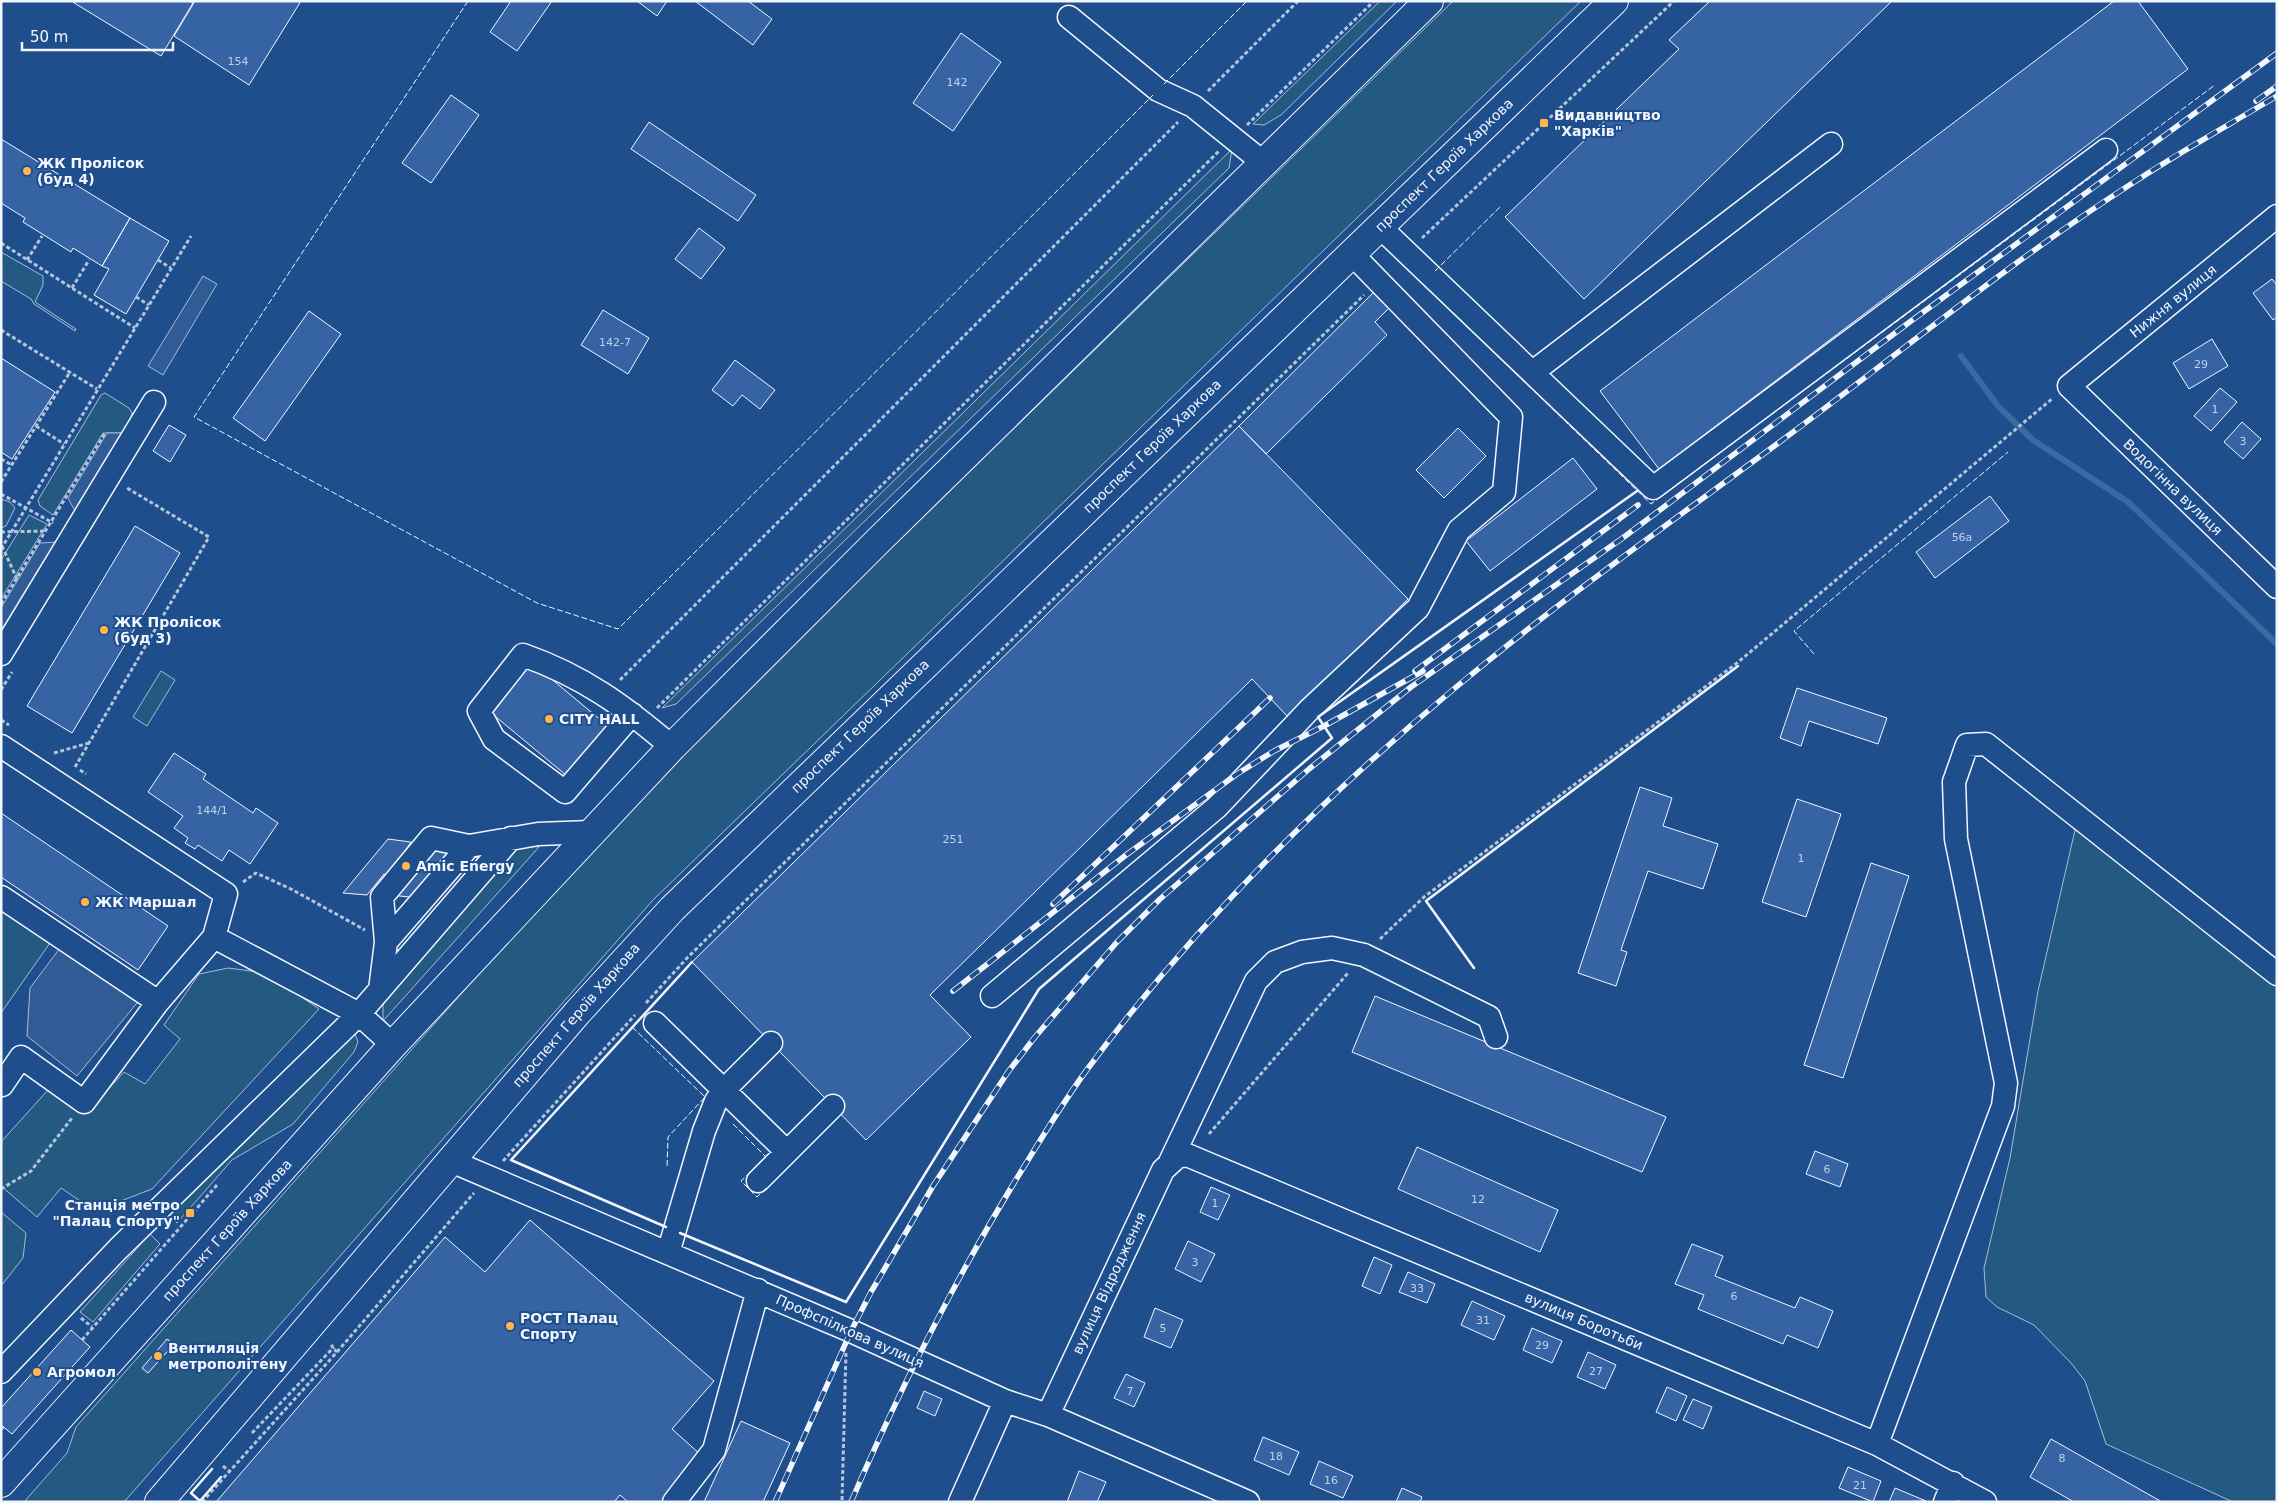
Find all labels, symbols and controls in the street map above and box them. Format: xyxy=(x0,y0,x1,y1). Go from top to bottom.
scale bar xyxy=(22,20,174,52)
text: 50 m xyxy=(30,28,68,46)
house number: 154 xyxy=(228,55,249,68)
house number: 142 xyxy=(947,76,968,89)
street label: проспект Героїв Харкова xyxy=(1372,95,1516,235)
place label: Видавництво "Харків" xyxy=(1554,107,1661,139)
marker: Видавництво "Харків" xyxy=(1538,117,1550,129)
place label: ЖК Пролісок (буд 4) xyxy=(37,155,145,187)
marker: ЖК Пролісок (буд 4) xyxy=(21,165,33,177)
street label: Нижня вулиця xyxy=(2126,261,2220,341)
house number: 142-7 xyxy=(599,336,631,349)
house number: 29 xyxy=(2194,358,2208,371)
street label: проспект Героїв Харкова xyxy=(1080,376,1224,516)
house number: 1 xyxy=(2212,403,2219,416)
house number: 3 xyxy=(2240,435,2247,448)
street label: Водогінна вулиця xyxy=(2120,436,2226,538)
house number: 56а xyxy=(1952,531,1972,544)
place label: ЖК Пролісок (буд 3) xyxy=(114,614,222,646)
marker: ЖК Пролісок (буд 3) xyxy=(98,624,110,636)
street label: проспект Героїв Харкова xyxy=(788,656,932,796)
place label: CITY HALL xyxy=(559,711,640,727)
marker: CITY HALL xyxy=(543,713,555,725)
house number: 144/1 xyxy=(196,804,228,817)
house number: 251 xyxy=(943,833,964,846)
house number: 1 xyxy=(1798,852,1805,865)
place label: Amic Energy xyxy=(416,858,514,874)
marker: Amic Energy xyxy=(400,860,412,872)
place label: ЖК Маршал xyxy=(95,894,196,910)
marker: ЖК Маршал xyxy=(79,896,91,908)
street label: проспект Героїв Харкова xyxy=(509,940,643,1090)
street label: проспект Героїв Харкова xyxy=(159,1156,295,1304)
house number: 6 xyxy=(1824,1163,1831,1176)
house number: 12 xyxy=(1471,1193,1485,1206)
place label: Станція метро "Палац Спорту" xyxy=(52,1197,180,1229)
house number: 1 xyxy=(1212,1197,1219,1210)
marker: Станція метро "Палац Спорту" xyxy=(184,1207,196,1219)
street label: вулиця Відродження xyxy=(1069,1209,1149,1357)
house number: 3 xyxy=(1192,1256,1199,1269)
house number: 33 xyxy=(1410,1282,1424,1295)
street label: вулиця Боротьби xyxy=(1523,1289,1645,1353)
house number: 6 xyxy=(1731,1290,1738,1303)
street label: Профспілкова вулиця xyxy=(773,1291,927,1371)
place label: РОСТ Палац Спорту xyxy=(520,1310,618,1342)
house number: 31 xyxy=(1476,1314,1490,1327)
marker: РОСТ Палац Спорту xyxy=(504,1320,516,1332)
house number: 5 xyxy=(1160,1322,1167,1335)
house number: 29 xyxy=(1535,1339,1549,1352)
place label: Вентиляція метрополітену xyxy=(168,1340,287,1372)
marker: Вентиляція метрополітену xyxy=(152,1350,164,1362)
place label: Агромол xyxy=(47,1364,116,1380)
house number: 27 xyxy=(1589,1365,1603,1378)
marker: Агромол xyxy=(31,1366,43,1378)
house number: 7 xyxy=(1127,1385,1134,1398)
house number: 18 xyxy=(1269,1450,1283,1463)
house number: 8 xyxy=(2059,1452,2066,1465)
house number: 16 xyxy=(1324,1474,1338,1487)
house number: 21 xyxy=(1853,1479,1867,1492)

